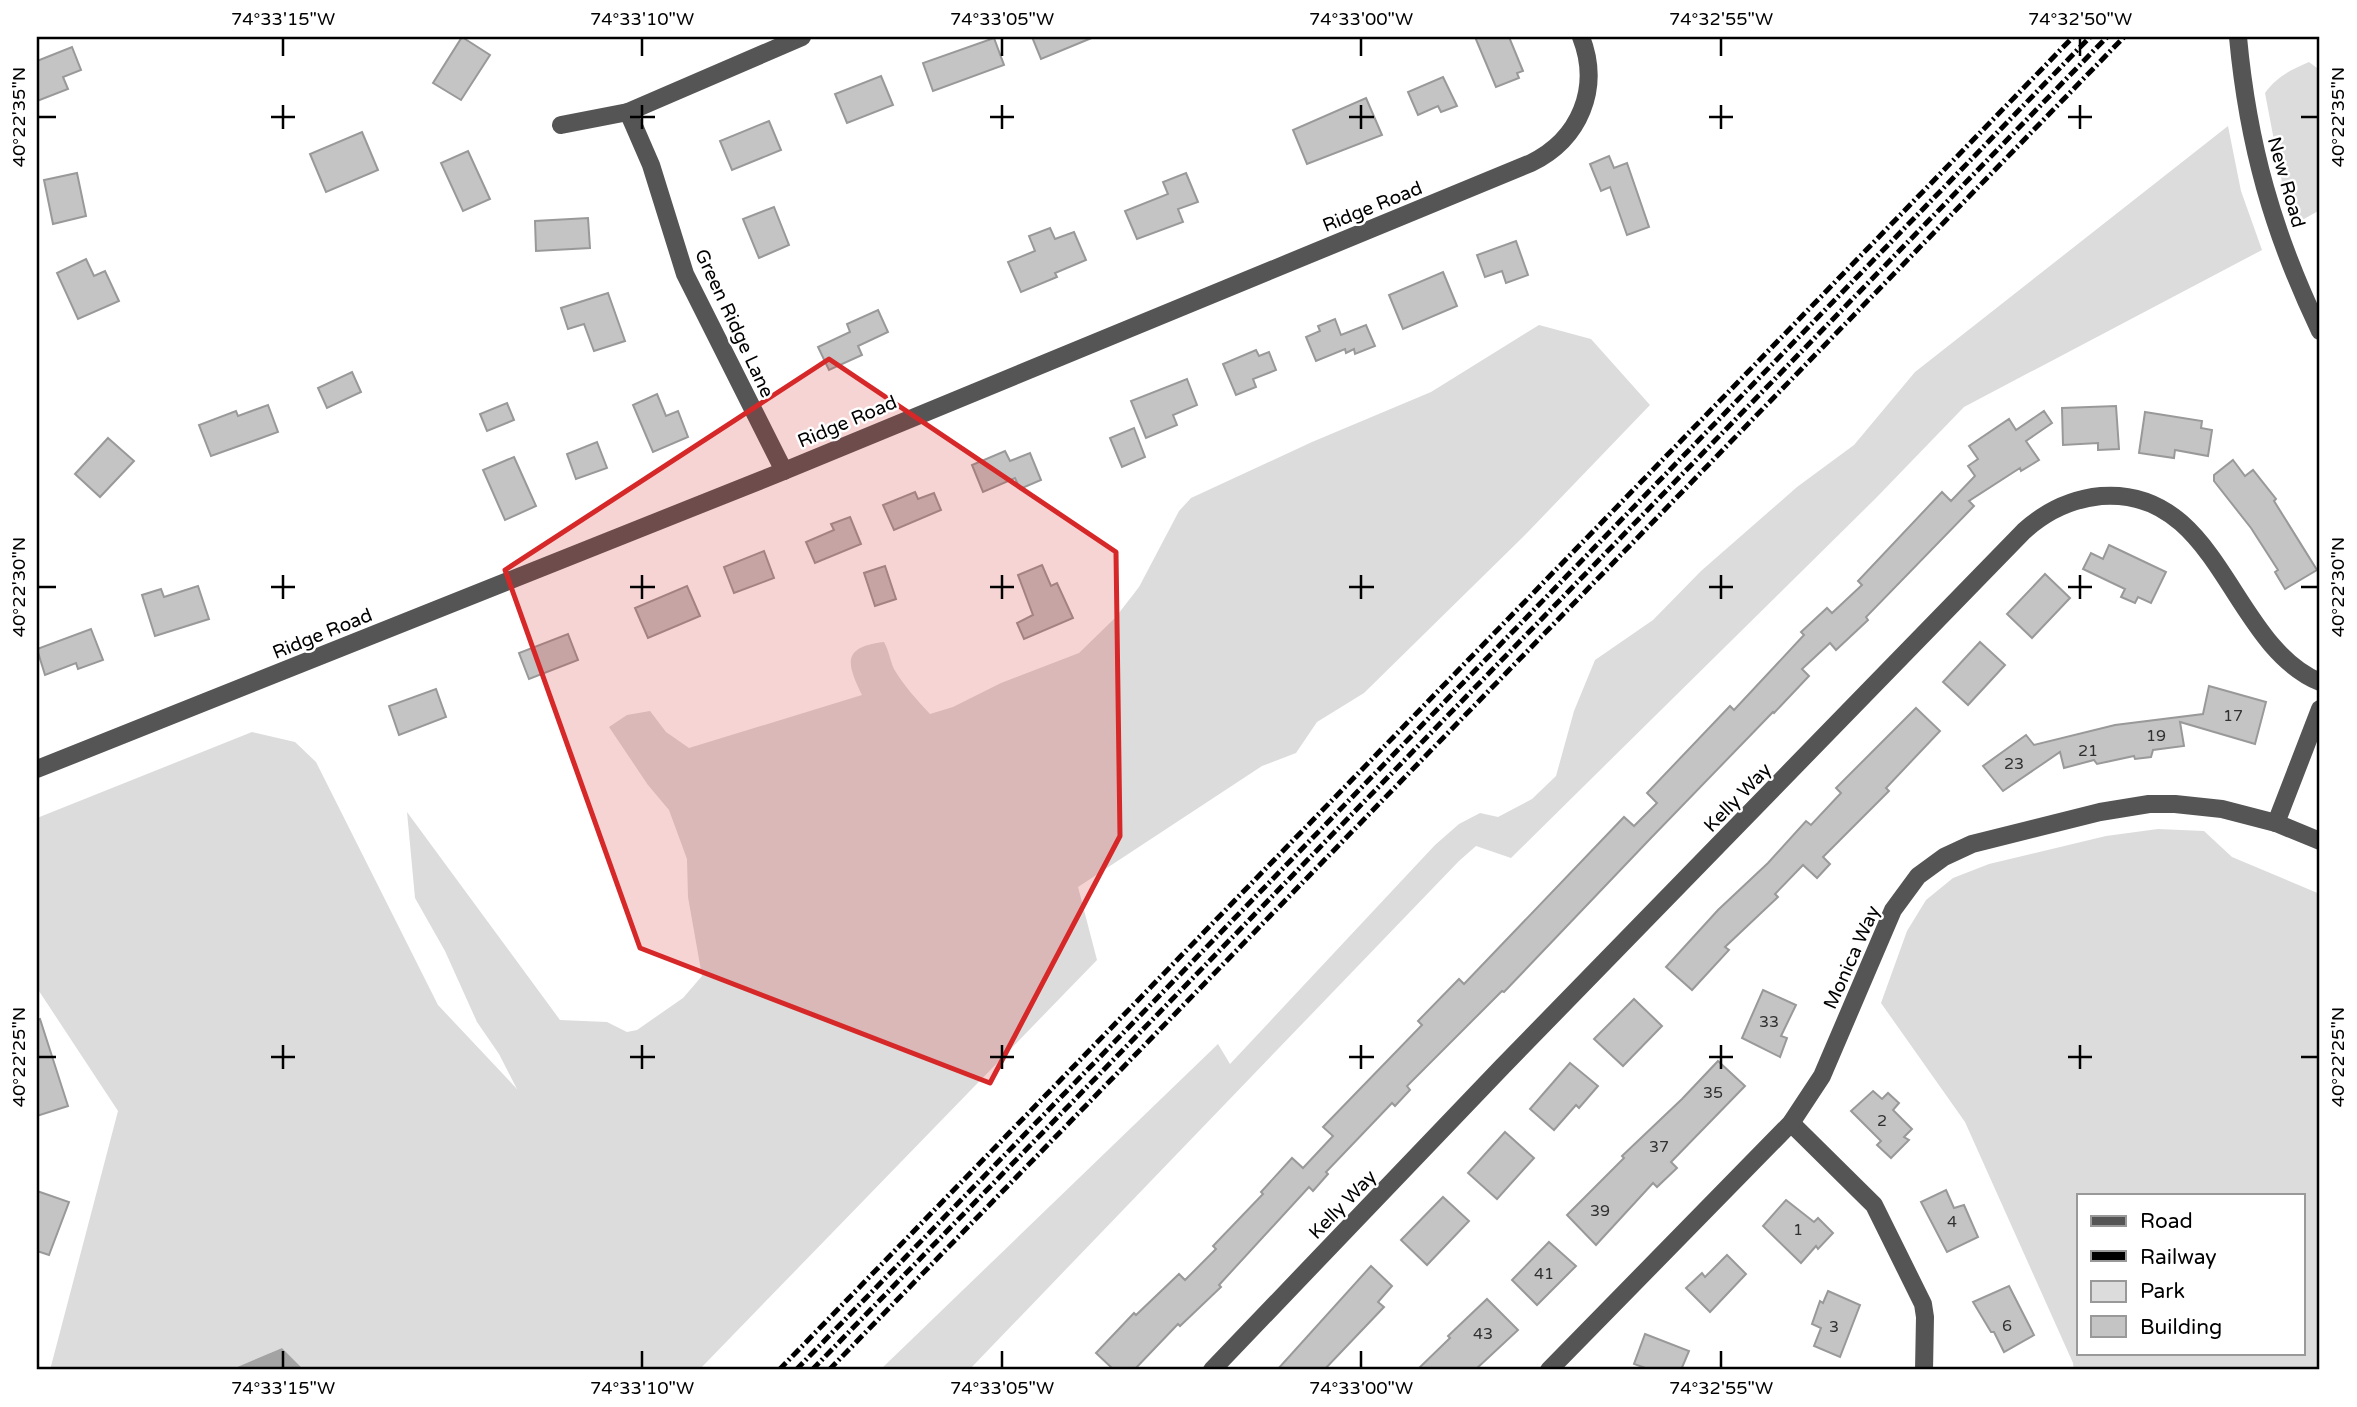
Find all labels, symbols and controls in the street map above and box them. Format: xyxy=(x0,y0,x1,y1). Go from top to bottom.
text: 74°33'15"W xyxy=(231,8,335,30)
text: 74°33'10"W xyxy=(590,8,694,30)
text: 74°33'05"W xyxy=(950,8,1054,30)
text: 74°33'00"W xyxy=(1309,8,1413,30)
text: 74°32'55"W xyxy=(1669,8,1773,30)
text: 74°32'50"W xyxy=(2028,8,2132,30)
text: 40°22'35"N xyxy=(8,67,30,167)
text: 40°22'35"N xyxy=(2327,67,2349,167)
street label: New Road xyxy=(2263,134,2309,230)
street label: Ridge Road xyxy=(1319,177,1425,237)
street label: Green Ridge Lane xyxy=(690,246,778,401)
street label: Ridge Road xyxy=(794,391,900,453)
text: 40°22'30"N xyxy=(8,537,30,637)
text: 40°22'30"N xyxy=(2327,537,2349,637)
street label: Ridge Road xyxy=(269,604,375,664)
house number: 17 xyxy=(2223,706,2243,726)
house number: 19 xyxy=(2146,726,2166,746)
house number: 21 xyxy=(2078,741,2098,761)
house number: 23 xyxy=(2004,754,2024,774)
street label: Kelly Way xyxy=(1700,759,1776,837)
street label: Monica Way xyxy=(1819,902,1885,1013)
text: 40°22'25"N xyxy=(8,1007,30,1107)
text: 40°22'25"N xyxy=(2327,1007,2349,1107)
house number: 33 xyxy=(1759,1012,1779,1032)
house number: 35 xyxy=(1703,1083,1723,1103)
house number: 2 xyxy=(1877,1111,1887,1131)
house number: 37 xyxy=(1649,1137,1669,1157)
street label: Kelly Way xyxy=(1305,1166,1381,1244)
legend xyxy=(2077,1194,2304,1354)
house number: 39 xyxy=(1590,1201,1610,1221)
text: Road xyxy=(2140,1209,2193,1234)
house number: 4 xyxy=(1947,1212,1957,1232)
house number: 1 xyxy=(1793,1220,1803,1240)
text: Railway xyxy=(2140,1245,2217,1270)
house number: 41 xyxy=(1534,1264,1554,1284)
text: Park xyxy=(2140,1279,2185,1304)
text: Building xyxy=(2140,1315,2222,1340)
house number: 6 xyxy=(2002,1316,2012,1336)
house number: 3 xyxy=(1829,1317,1839,1337)
house number: 43 xyxy=(1473,1324,1493,1344)
text: 74°33'15"W xyxy=(231,1377,335,1399)
text: 74°33'10"W xyxy=(590,1377,694,1399)
text: 74°33'05"W xyxy=(950,1377,1054,1399)
text: 74°33'00"W xyxy=(1309,1377,1413,1399)
text: 74°32'55"W xyxy=(1669,1377,1773,1399)

